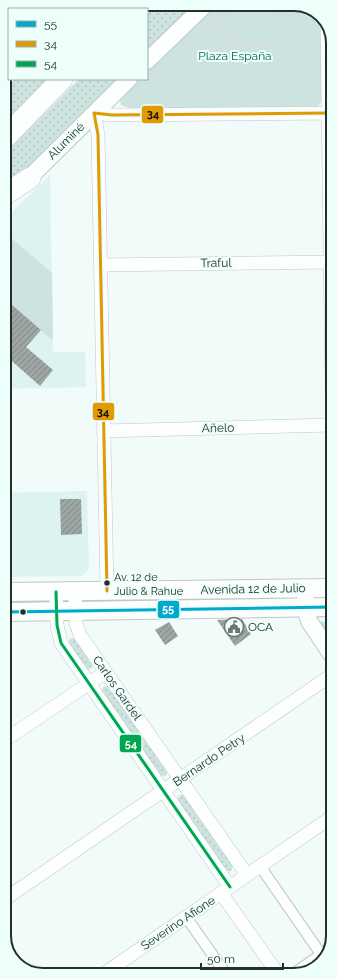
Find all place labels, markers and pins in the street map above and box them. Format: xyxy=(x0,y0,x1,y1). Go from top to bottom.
place label: Av. 12 de Julio & Rahue xyxy=(114,571,184,598)
marker: Av. 12 de Julio & Rahue xyxy=(102,578,112,588)
unlabelled marker xyxy=(18,607,28,617)
public building icon: OCA xyxy=(223,616,245,638)
place label: OCA xyxy=(248,620,273,634)

